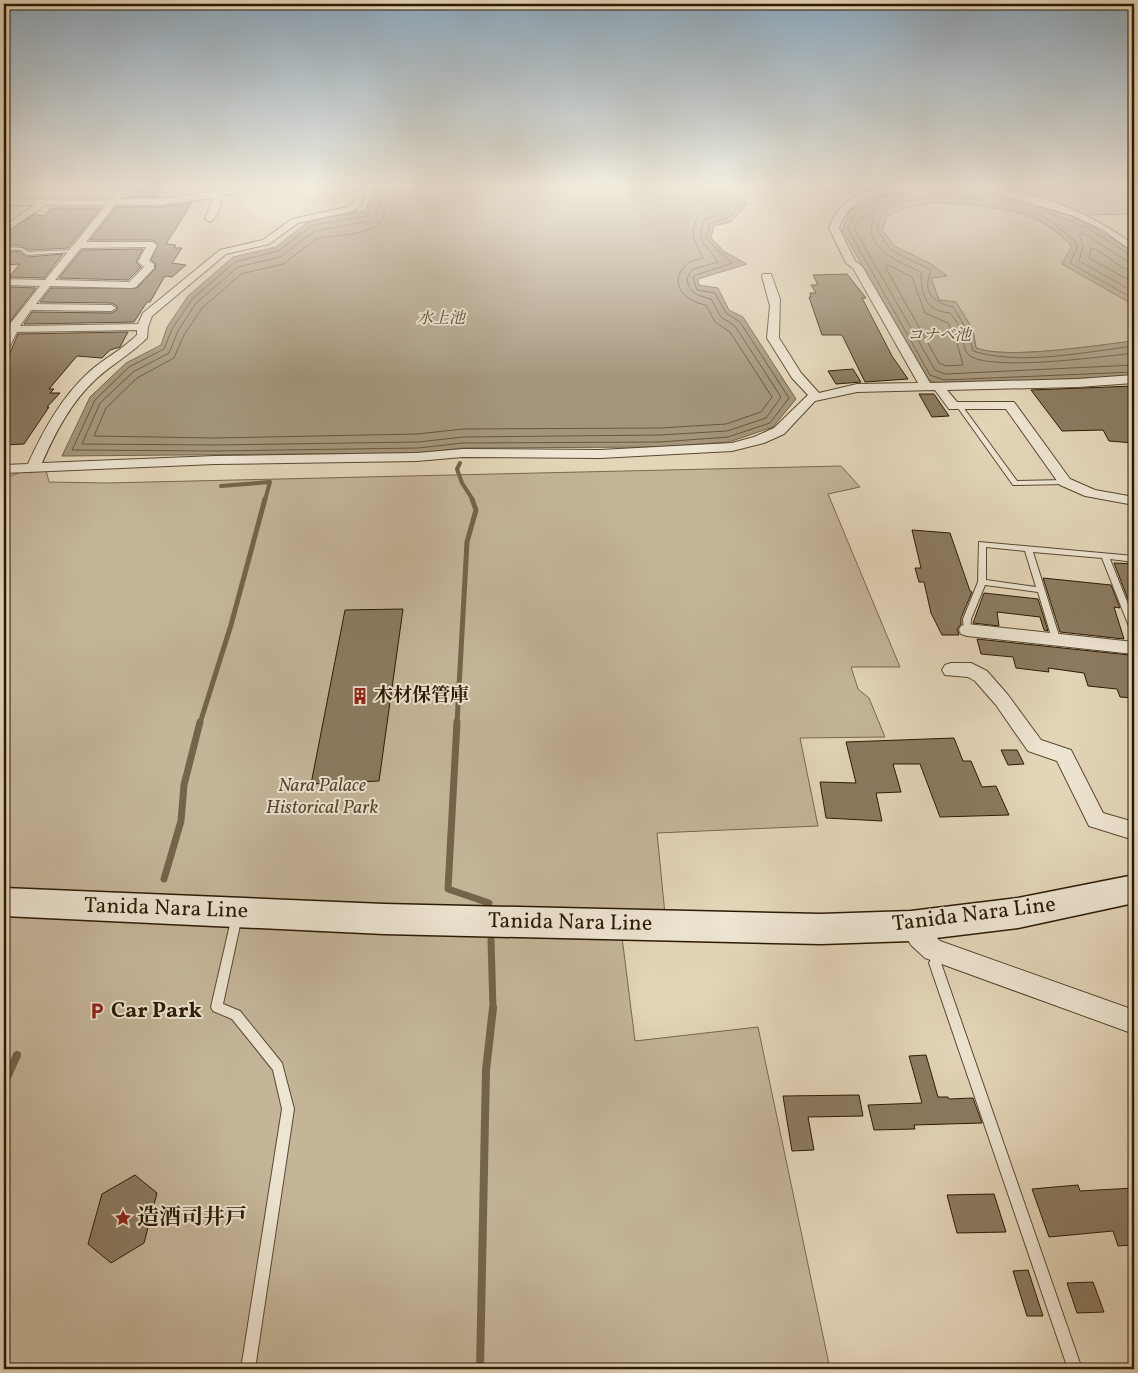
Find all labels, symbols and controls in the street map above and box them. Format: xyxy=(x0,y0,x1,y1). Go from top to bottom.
water label: 水上池 xyxy=(417,308,467,330)
water label: コナベ池 xyxy=(907,325,973,347)
place label: 木材保管庫 xyxy=(374,683,469,709)
building icon: 木材保管庫 xyxy=(350,686,370,706)
park label: Nara Palace Historical Park xyxy=(266,773,378,821)
street label: Tanida Nara Line xyxy=(891,890,1057,940)
street label: Tanida Nara Line xyxy=(83,891,249,927)
street label: Tanida Nara Line xyxy=(488,906,652,940)
place label: Car Park xyxy=(111,996,202,1027)
parking icon: Car Park xyxy=(87,1001,107,1021)
place label: 造酒司井戸 xyxy=(137,1203,247,1234)
place icon: 造酒司井戸 xyxy=(113,1208,133,1228)

